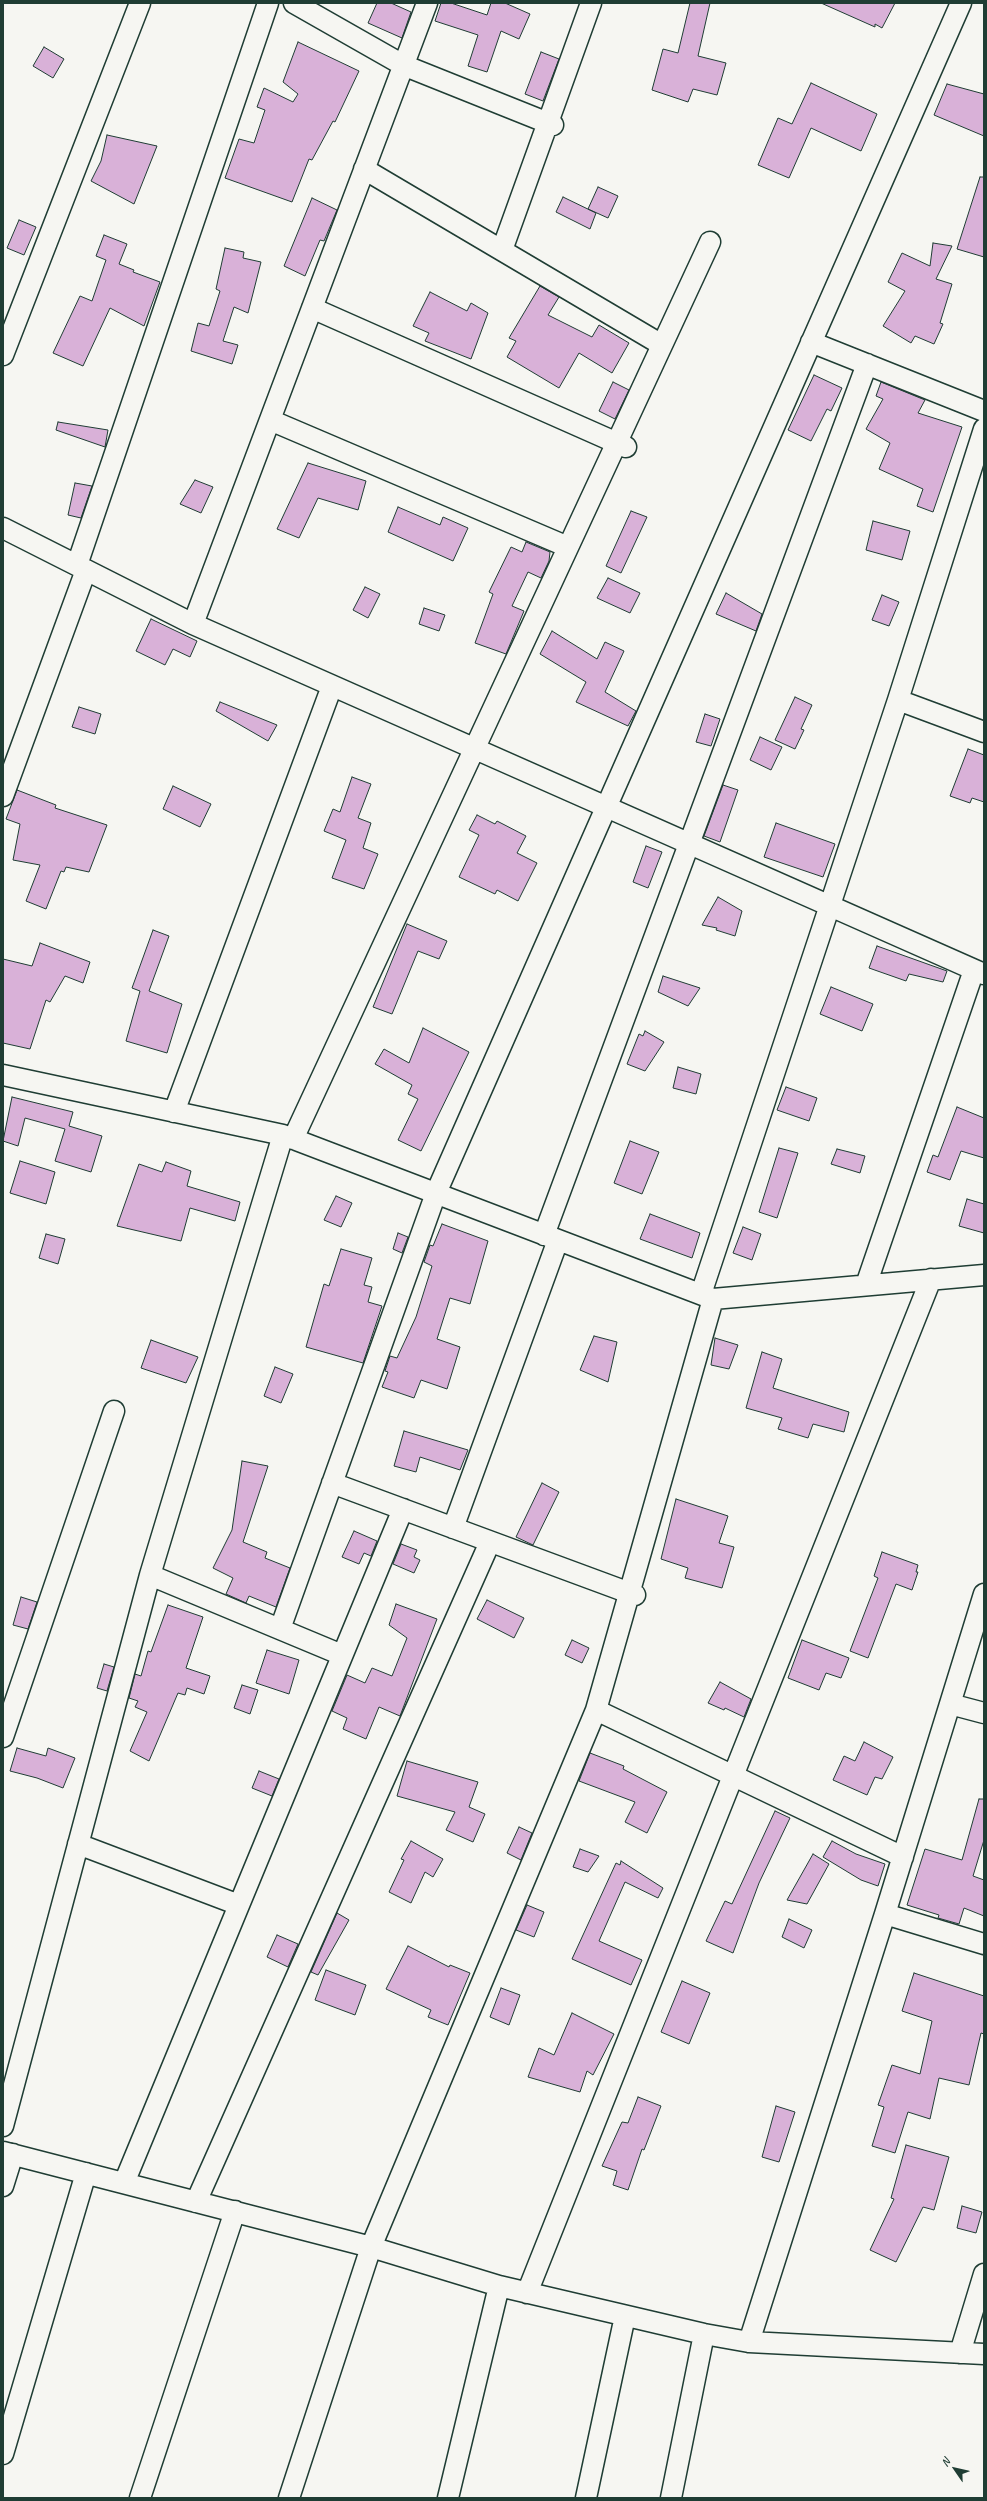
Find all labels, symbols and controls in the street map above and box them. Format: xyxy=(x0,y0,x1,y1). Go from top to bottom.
north arrow xyxy=(935,2449,975,2489)
text: N xyxy=(937,2456,953,2469)

